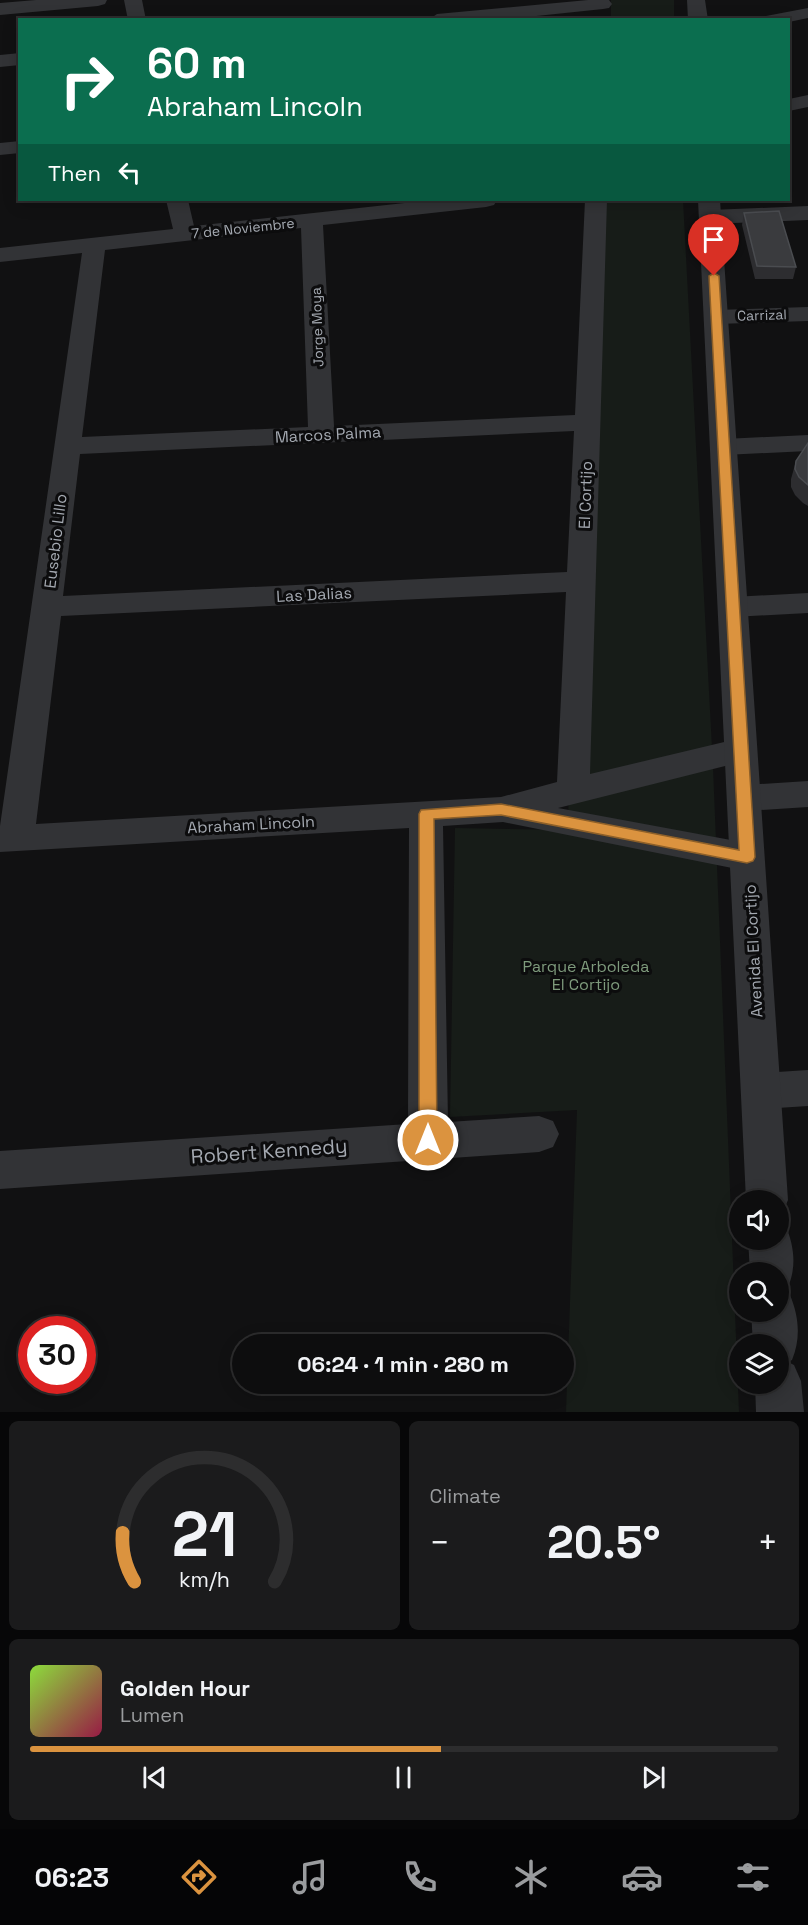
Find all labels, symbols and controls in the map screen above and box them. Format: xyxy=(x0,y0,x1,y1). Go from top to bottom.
text: 60 m xyxy=(147,37,247,90)
icon: right xyxy=(48,42,126,120)
text: Abraham Lincoln xyxy=(147,89,363,124)
icon: left xyxy=(113,156,146,189)
text: Then xyxy=(48,159,101,187)
street label: 7 de Noviembre xyxy=(190,214,296,242)
pin xyxy=(688,214,739,276)
icon: arrive xyxy=(697,223,730,256)
street label: Jorge Moya xyxy=(307,287,327,367)
street label: Carrizal xyxy=(737,305,787,325)
street label: Marcos Palma xyxy=(274,421,382,448)
street label: El Cortijo xyxy=(574,460,597,530)
street label: Eusebio Lillo xyxy=(39,492,72,590)
street label: Las Dalias xyxy=(276,582,352,607)
street label: Abraham Lincoln xyxy=(187,811,315,838)
street label: Avenida El Cortijo xyxy=(740,884,767,1018)
park label: Parque Arboleda El Cortijo xyxy=(522,956,650,995)
position arrow xyxy=(396,1108,460,1172)
street label: Robert Kennedy xyxy=(190,1133,348,1169)
map controls xyxy=(729,1190,789,1394)
button: sound xyxy=(729,1190,789,1250)
button: search xyxy=(729,1262,789,1322)
speed limit sign: 30 xyxy=(18,1316,96,1394)
button: layers xyxy=(729,1334,789,1394)
text: 06:24 · 1 min · 280 m xyxy=(297,1350,509,1378)
text: Climate xyxy=(430,1483,501,1509)
text: 21 xyxy=(172,1495,237,1574)
text: 20.5° xyxy=(547,1514,661,1571)
text: − xyxy=(430,1522,450,1564)
text: + xyxy=(758,1522,778,1564)
text: km/h xyxy=(179,1567,230,1594)
text: Golden Hour xyxy=(120,1674,250,1702)
text: Lumen xyxy=(120,1702,184,1728)
icon: previous xyxy=(138,1761,171,1794)
icon: pause xyxy=(387,1761,420,1794)
icon: next xyxy=(637,1761,670,1794)
icon: directions xyxy=(178,1856,220,1898)
icon: music xyxy=(289,1856,331,1898)
icon: phone xyxy=(399,1856,441,1898)
icon: climate xyxy=(510,1856,552,1898)
icon: car xyxy=(621,1856,663,1898)
icon: filters xyxy=(732,1856,774,1898)
text: 06:23 xyxy=(34,1860,109,1895)

